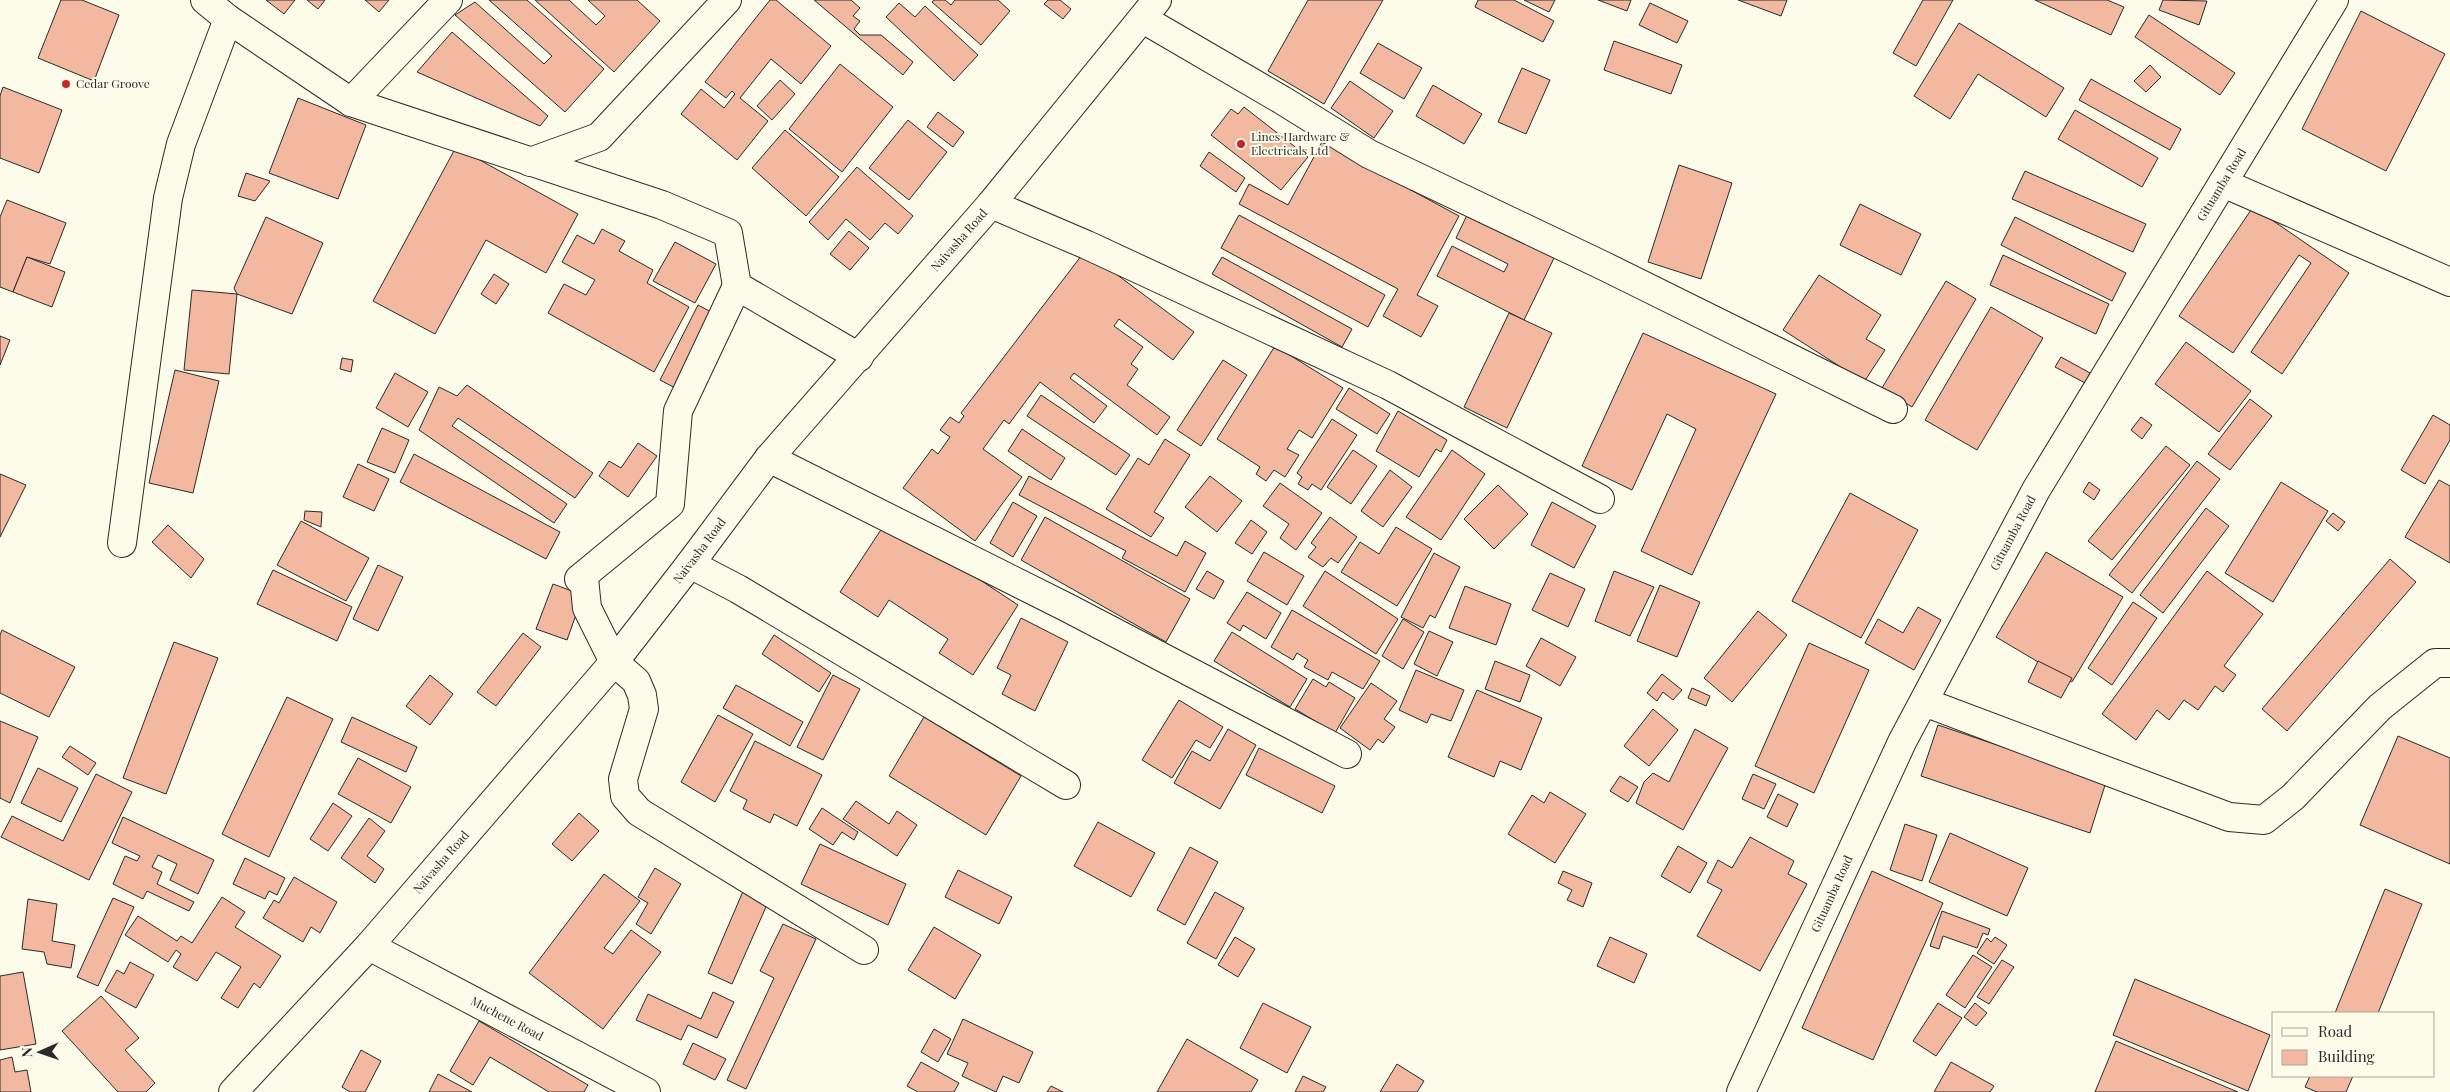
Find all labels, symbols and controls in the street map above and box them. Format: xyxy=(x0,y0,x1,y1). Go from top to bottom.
place label: Cedar Groove xyxy=(76,75,150,91)
marker: Cedar Groove xyxy=(60,78,72,90)
place label: Lines Hardware & Electricals Ltd xyxy=(1251,128,1350,158)
marker: Lines Hardware & Electricals Ltd xyxy=(1235,138,1247,150)
street label: Gituamba Road xyxy=(2192,145,2249,224)
street label: Naivasha Road xyxy=(927,205,990,274)
street label: Gituamba Road xyxy=(1986,492,2039,573)
street label: Naivasha Road xyxy=(669,514,729,586)
street label: Naivasha Road xyxy=(409,827,472,897)
street label: Gituamba Road xyxy=(1807,853,1856,934)
street label: Muchene Road xyxy=(468,992,547,1044)
legend xyxy=(2272,1012,2435,1077)
text: Road xyxy=(2318,1021,2352,1041)
north arrow xyxy=(15,1027,65,1077)
text: Building xyxy=(2318,1046,2375,1066)
text: N xyxy=(17,1047,36,1058)

